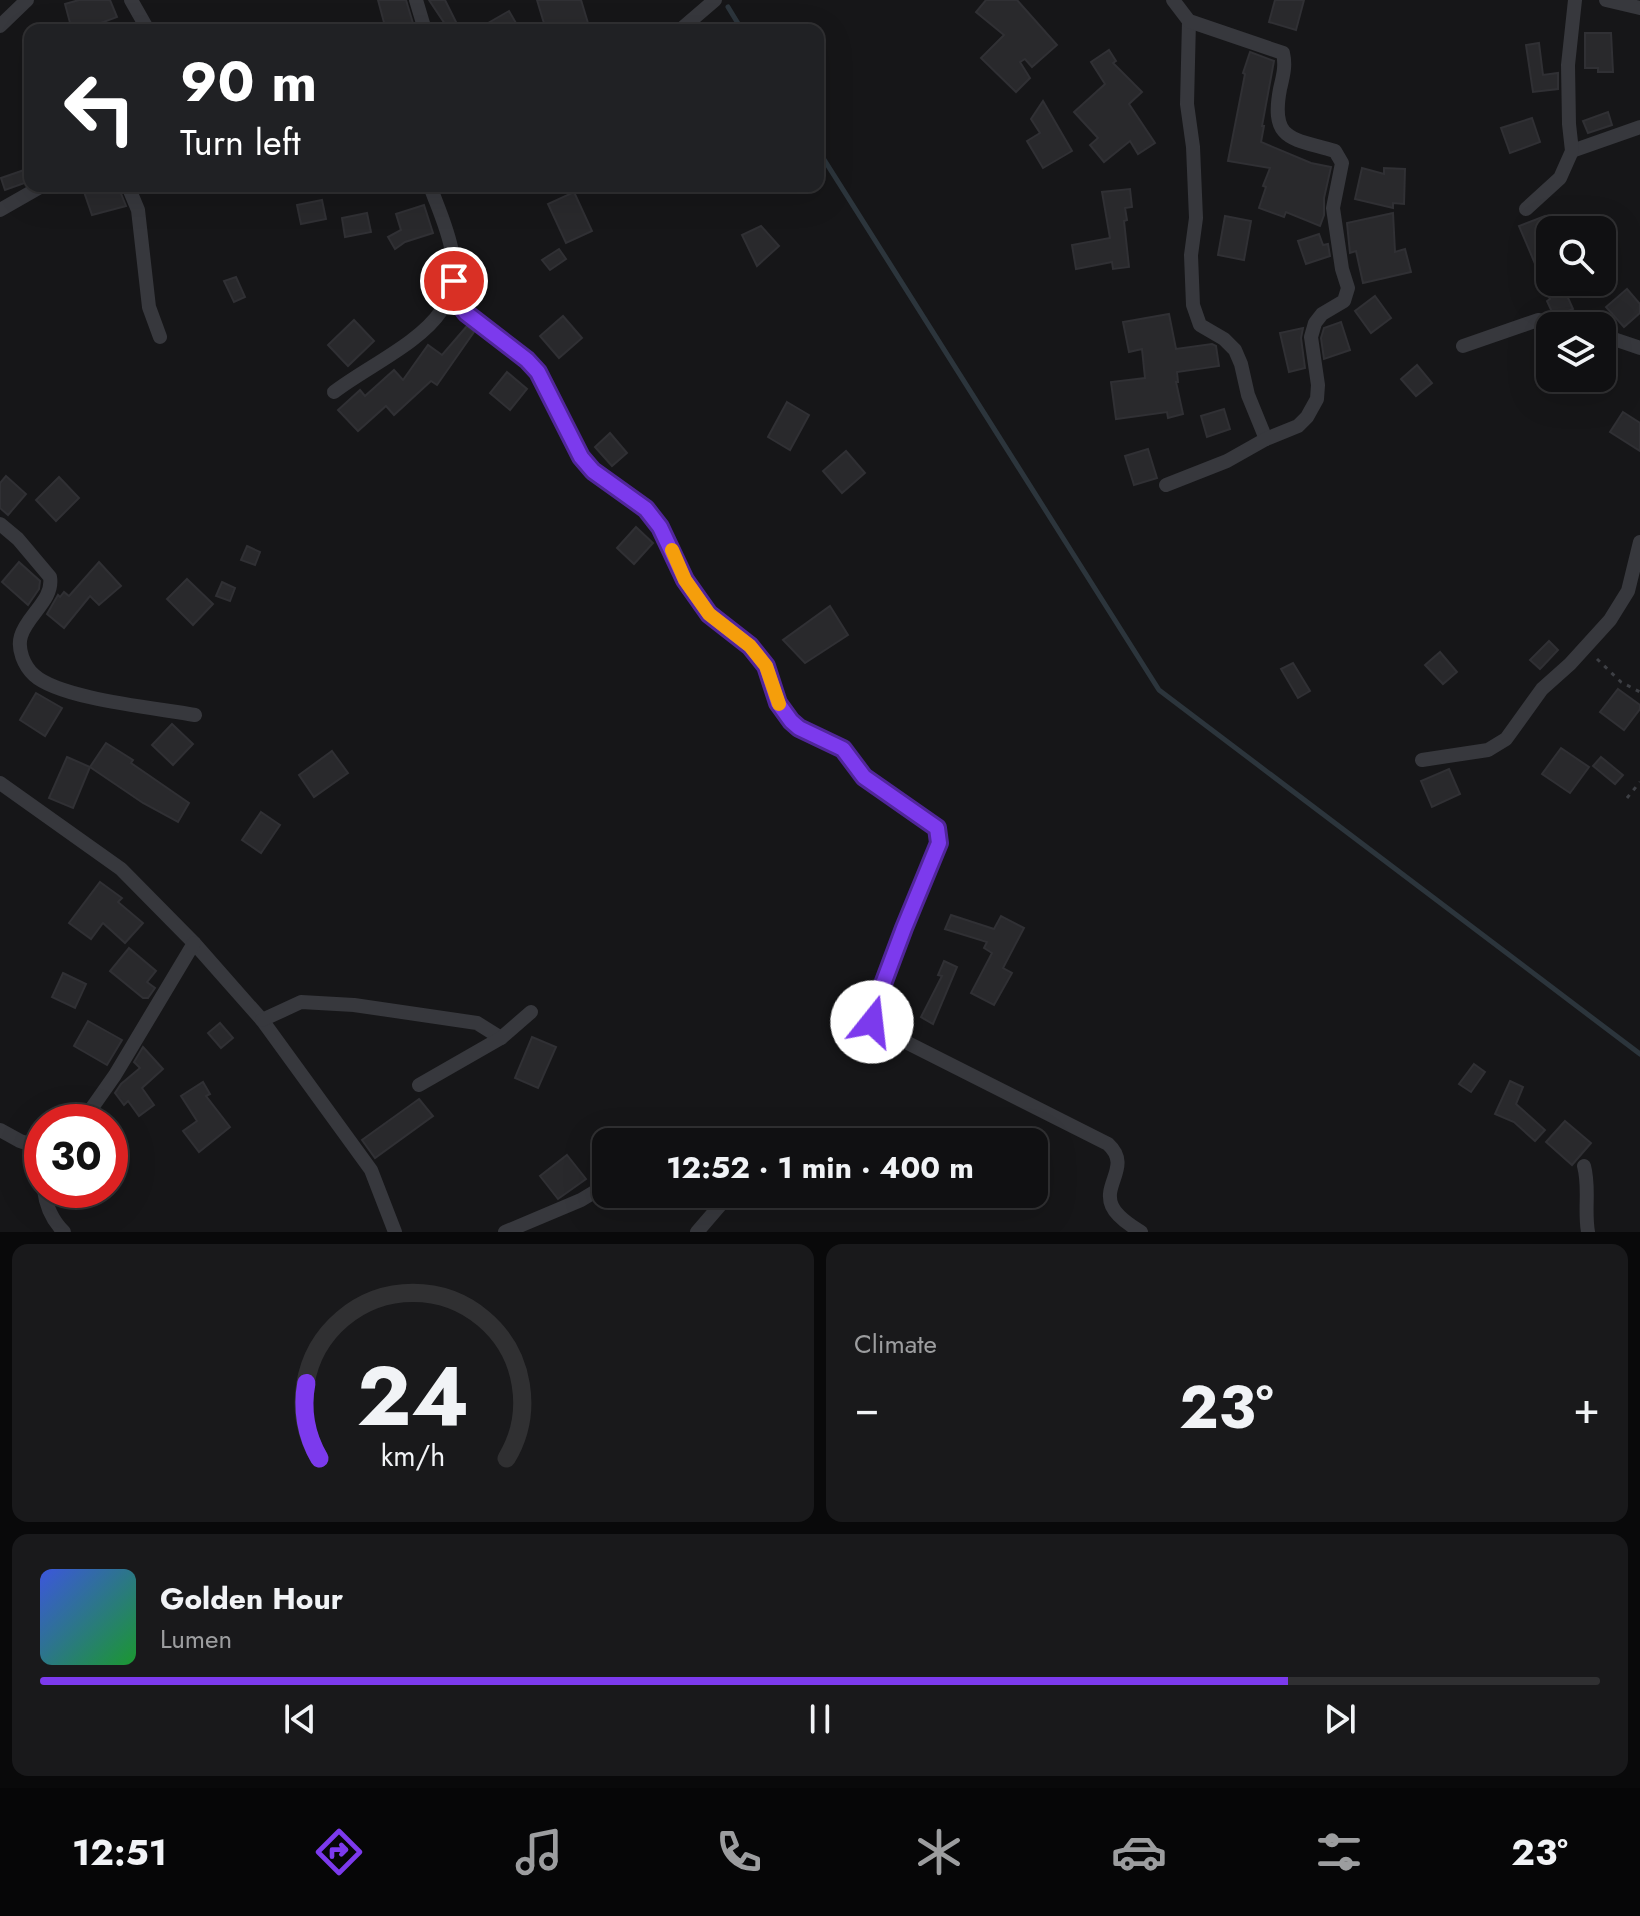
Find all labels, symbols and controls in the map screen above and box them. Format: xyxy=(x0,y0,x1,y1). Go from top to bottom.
text: 90 m xyxy=(180,41,317,122)
icon: left xyxy=(48,56,152,160)
text: Turn left xyxy=(180,116,301,168)
map controls xyxy=(1536,216,1616,392)
button: search xyxy=(1536,216,1616,296)
pin xyxy=(420,247,488,315)
icon: arrive xyxy=(432,259,476,303)
button: layers xyxy=(1536,312,1616,392)
position arrow xyxy=(830,980,914,1064)
speed limit sign: 30 xyxy=(24,1104,128,1208)
text: 12:52 · 1 min · 400 m xyxy=(666,1146,974,1189)
text: Climate xyxy=(854,1325,937,1363)
text: 24 xyxy=(357,1336,469,1456)
text: 23° xyxy=(1179,1364,1274,1451)
text: − xyxy=(854,1376,880,1440)
text: + xyxy=(1573,1376,1600,1440)
text: km/h xyxy=(381,1435,445,1477)
text: Golden Hour xyxy=(160,1577,343,1620)
text: Lumen xyxy=(160,1620,232,1658)
icon: previous xyxy=(278,1697,322,1741)
icon: pause xyxy=(798,1697,842,1741)
icon: next xyxy=(1318,1697,1362,1741)
icon: directions xyxy=(311,1824,367,1880)
icon: music xyxy=(511,1824,567,1880)
icon: phone xyxy=(711,1824,767,1880)
icon: climate xyxy=(911,1824,967,1880)
icon: car xyxy=(1111,1824,1167,1880)
icon: filters xyxy=(1311,1824,1367,1880)
text: 12:51 xyxy=(72,1826,167,1878)
text: 23° xyxy=(1511,1826,1568,1878)

